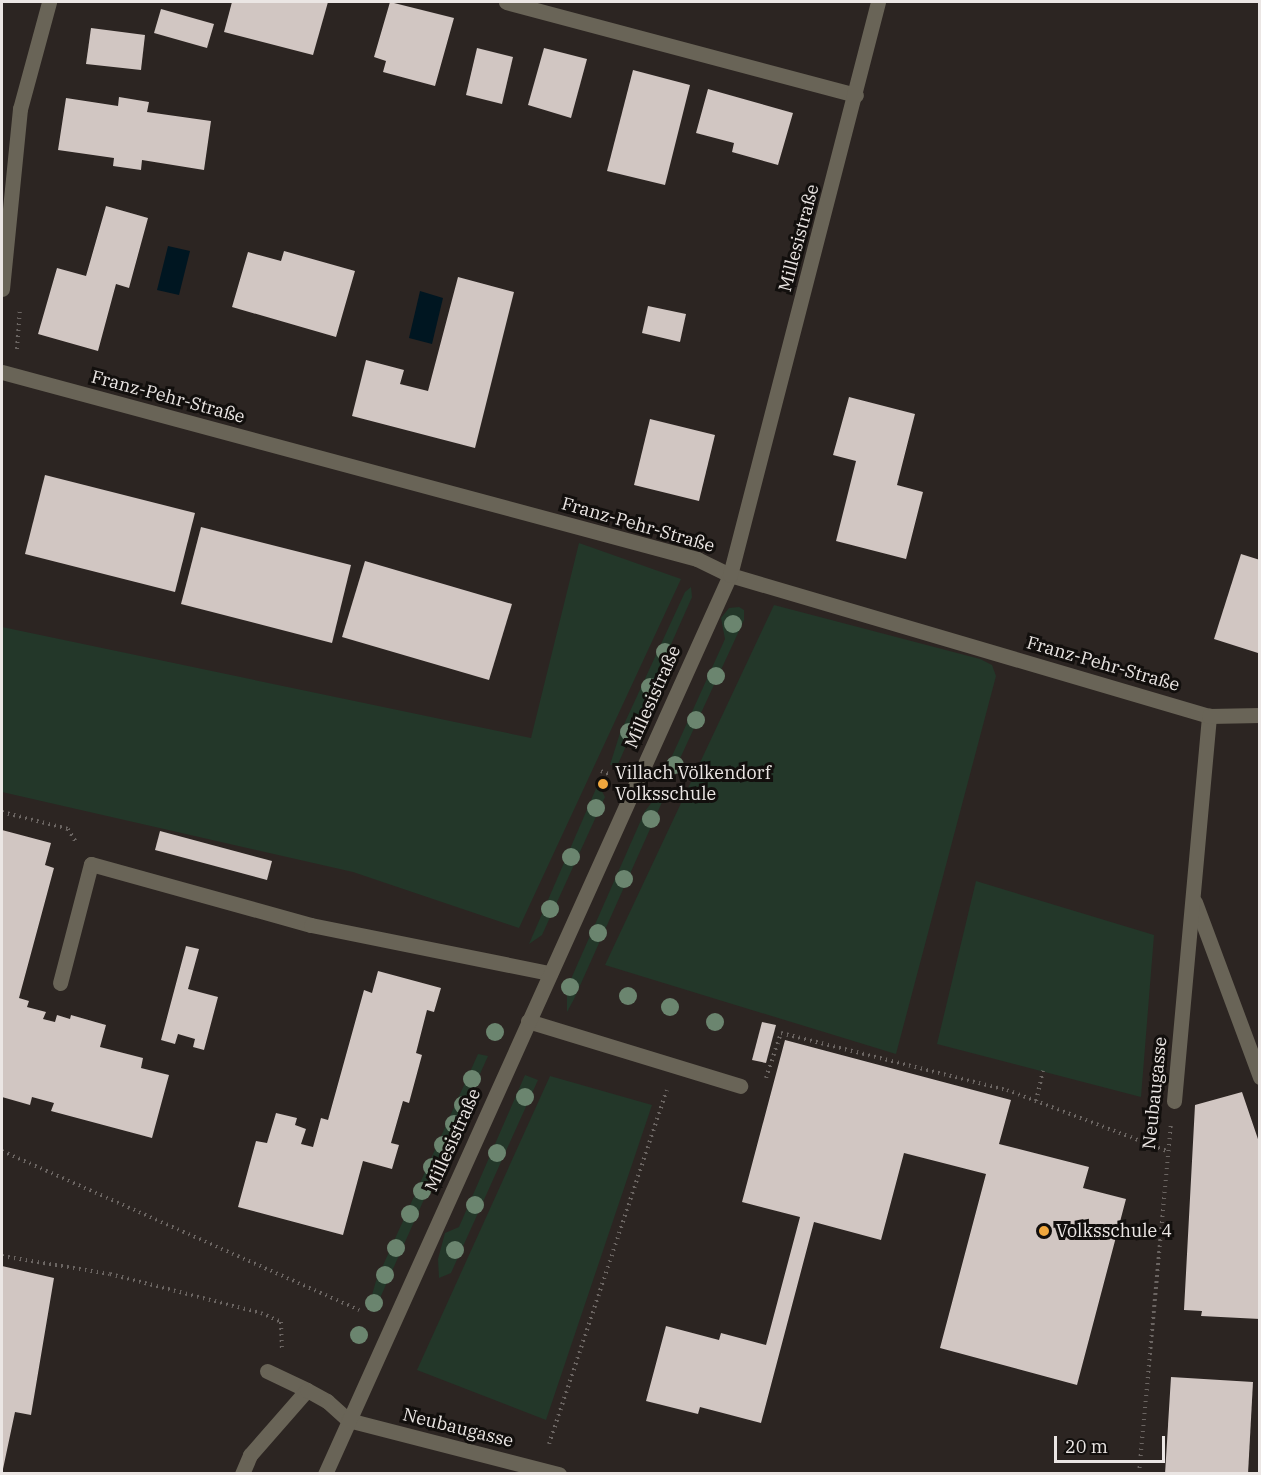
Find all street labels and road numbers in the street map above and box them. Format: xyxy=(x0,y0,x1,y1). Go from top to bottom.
street label: Millesistraße xyxy=(774,182,824,294)
street label: Franz-Pehr-Straße xyxy=(89,366,247,428)
street label: Franz-Pehr-Straße xyxy=(559,493,717,557)
street label: Franz-Pehr-Straße xyxy=(1024,632,1182,696)
street label: Millesistraße xyxy=(621,642,685,752)
street label: Neubaugasse xyxy=(1138,1036,1172,1150)
street label: Millesistraße xyxy=(421,1085,485,1195)
street label: Neubaugasse xyxy=(400,1404,516,1452)

